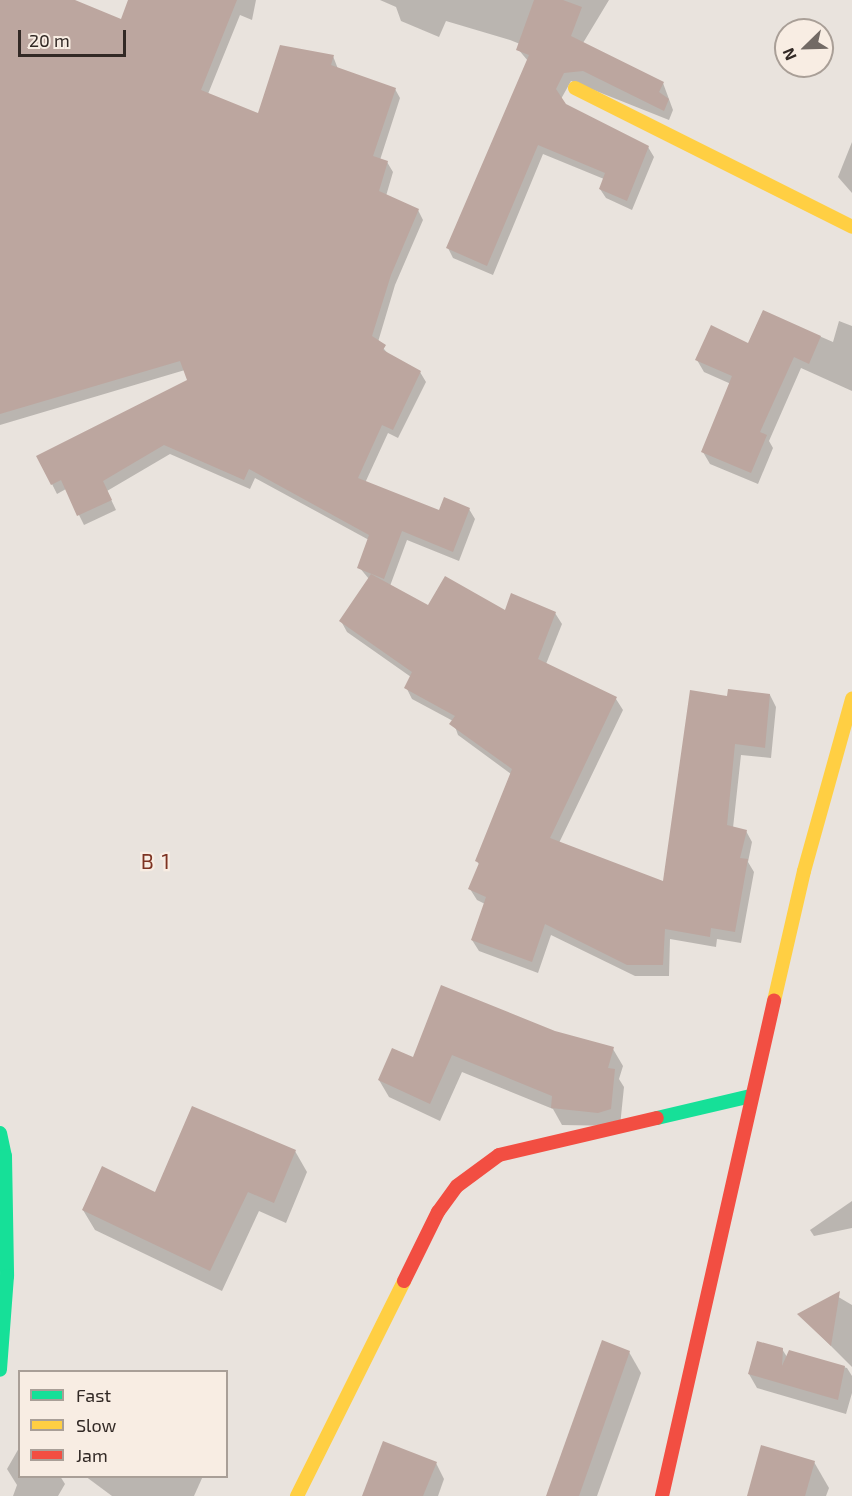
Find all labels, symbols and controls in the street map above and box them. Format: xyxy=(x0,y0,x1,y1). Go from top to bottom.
scale bar xyxy=(21,18,129,56)
north arrow xyxy=(774,18,834,78)
text: 20 m xyxy=(29,29,70,51)
text: N xyxy=(778,45,800,63)
district label: B 1 xyxy=(141,848,171,874)
legend xyxy=(18,1370,228,1478)
text: Fast xyxy=(76,1384,111,1406)
text: Slow xyxy=(76,1414,116,1436)
text: Jam xyxy=(76,1444,108,1466)

